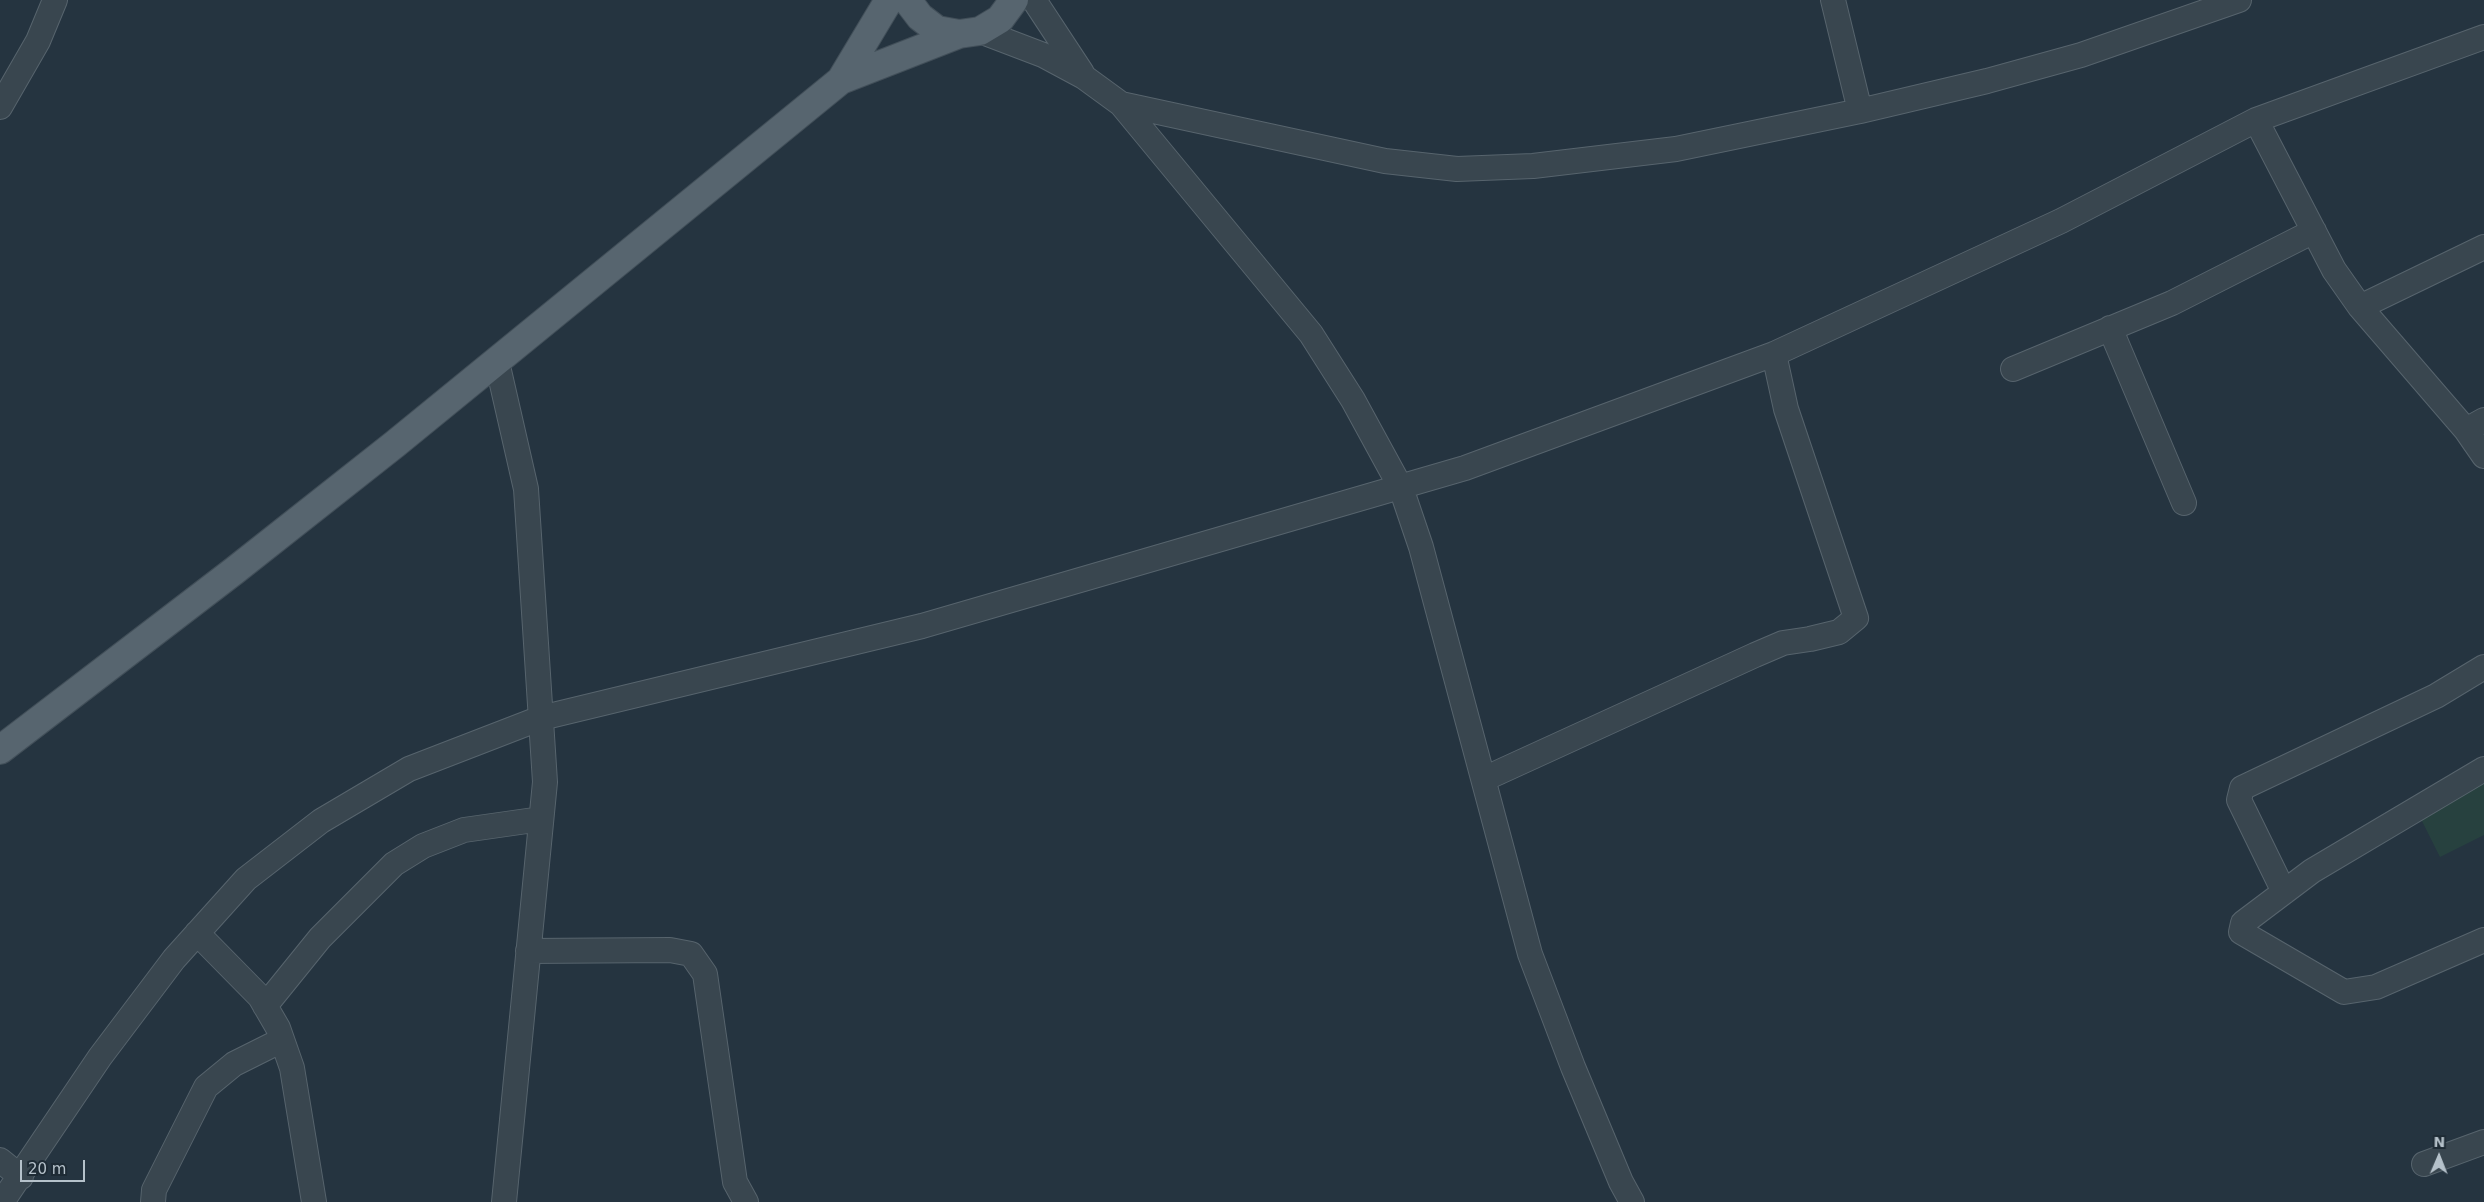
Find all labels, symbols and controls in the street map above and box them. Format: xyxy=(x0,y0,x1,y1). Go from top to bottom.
north arrow xyxy=(2414,1132,2464,1182)
text: N xyxy=(2433,1134,2445,1150)
scale bar xyxy=(22,1150,88,1182)
text: 20 m xyxy=(28,1160,66,1178)

